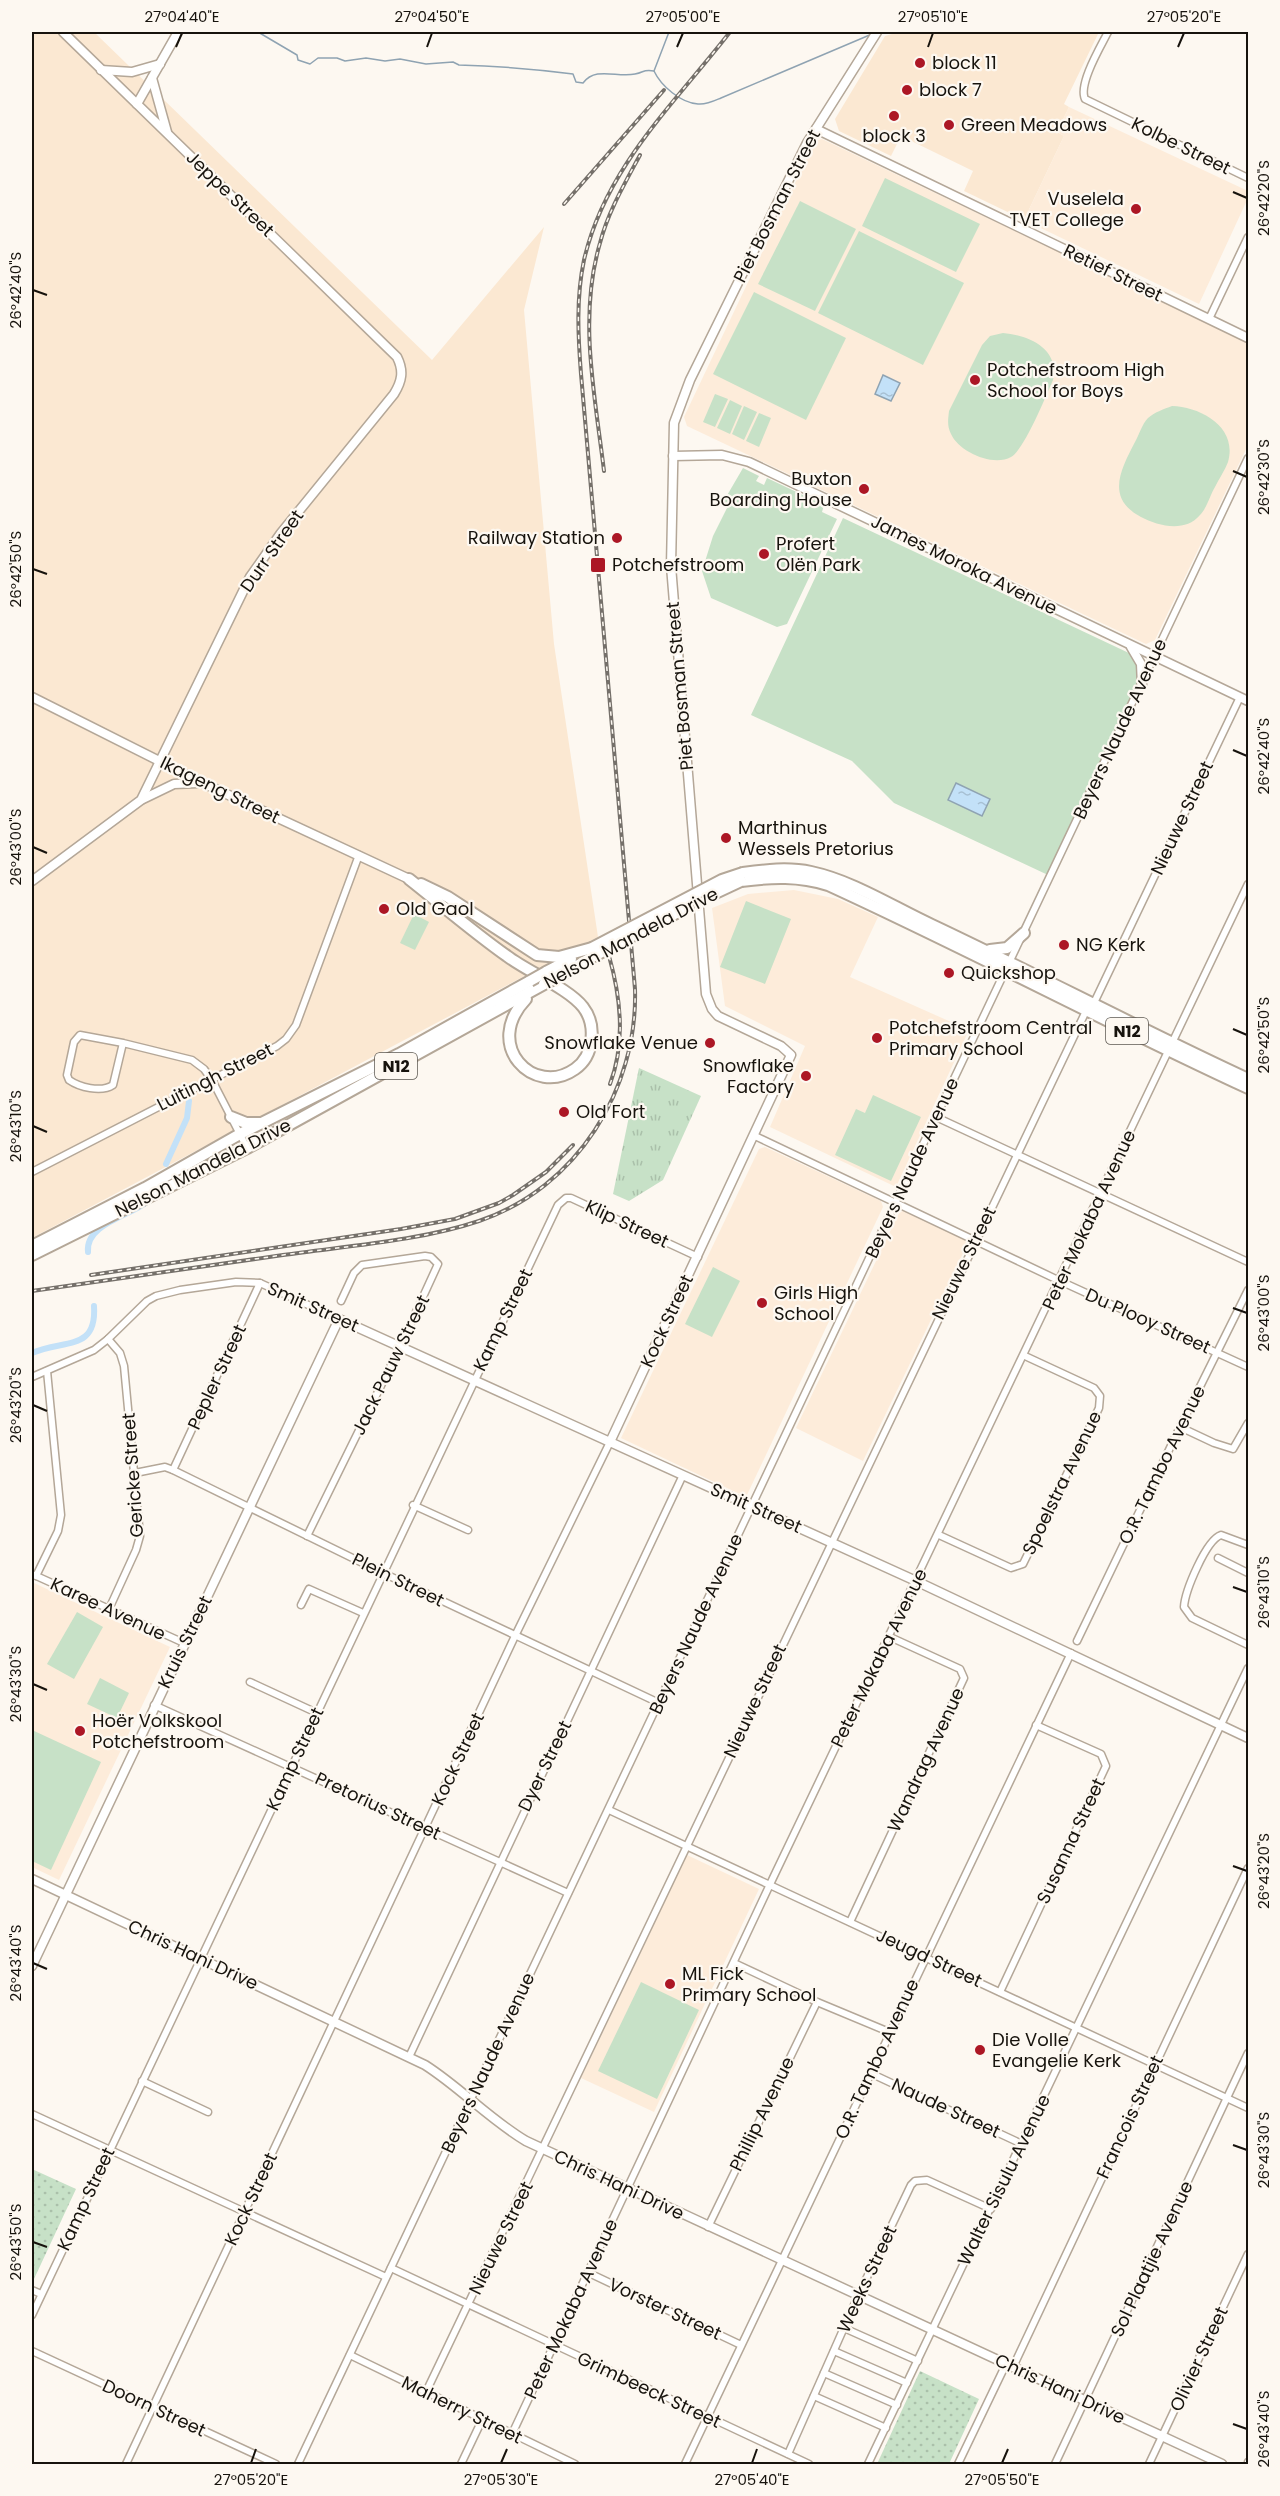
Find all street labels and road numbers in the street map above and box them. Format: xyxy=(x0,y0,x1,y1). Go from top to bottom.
street label: Kolbe Street xyxy=(1127,111,1235,180)
street label: Piet Bosman Street xyxy=(727,125,826,287)
street label: Jeppe Street xyxy=(181,145,280,242)
street label: Retief Street xyxy=(1059,238,1167,307)
street label: Durr Street xyxy=(234,505,309,597)
street label: James Moroka Avenue xyxy=(867,508,1062,621)
street label: Piet Bosman Street xyxy=(660,601,699,771)
street label: Beyers Naude Avenue xyxy=(1067,634,1172,823)
street label: Ikageng Street xyxy=(156,750,284,829)
street label: Nieuwe Street xyxy=(1144,757,1219,879)
street label: Nelson Mandela Drive xyxy=(539,881,723,994)
road number: N12 xyxy=(1106,1018,1148,1044)
street label: Luitingh Street xyxy=(152,1036,277,1117)
road number: N12 xyxy=(375,1053,417,1079)
street label: Beyers Naude Avenue xyxy=(859,1073,964,1262)
street label: Nelson Mandela Drive xyxy=(110,1112,295,1223)
street label: Peter Mokaba Avenue xyxy=(1036,1126,1141,1314)
street label: Klip Street xyxy=(581,1193,673,1254)
street label: Nieuwe Street xyxy=(925,1202,1002,1324)
street label: Kamp Street xyxy=(467,1264,538,1375)
street label: Kock Street xyxy=(634,1270,699,1371)
street label: Smit Street xyxy=(264,1275,363,1338)
street label: Du Plooy Street xyxy=(1082,1282,1215,1359)
street label: Jack Pauw Street xyxy=(346,1291,435,1439)
street label: Pepler Street xyxy=(181,1320,252,1434)
street label: O.R. Tambo Avenue xyxy=(1112,1381,1211,1548)
street label: Spoelstra Avenue xyxy=(1016,1407,1107,1559)
street label: Gericke Street xyxy=(116,1412,149,1538)
street label: Smit Street xyxy=(707,1476,806,1539)
street label: Beyers Naude Avenue xyxy=(643,1529,748,1718)
street label: Plein Street xyxy=(348,1547,448,1613)
street label: Peter Mokaba Avenue xyxy=(824,1564,933,1751)
street label: Karee Avenue xyxy=(47,1571,170,1646)
street label: Kruis Street xyxy=(151,1591,218,1692)
street label: Nieuwe Street xyxy=(717,1640,792,1762)
street label: Wandrag Avenue xyxy=(881,1683,970,1836)
street label: Kamp Street xyxy=(260,1703,329,1814)
street label: Kock Street xyxy=(425,1708,490,1809)
street label: Dyer Street xyxy=(512,1716,577,1815)
street label: Pretorius Street xyxy=(311,1765,445,1846)
street label: Susanna Street xyxy=(1030,1774,1111,1908)
street label: Chris Hani Drive xyxy=(124,1913,263,1996)
street label: Jeugd Street xyxy=(872,1922,986,1993)
street label: Beyers Naude Avenue xyxy=(435,1968,540,2157)
street label: O.R. Tambo Avenue xyxy=(828,1975,925,2143)
street label: Francois Street xyxy=(1090,2051,1169,2182)
street label: Phillip Avenue xyxy=(723,2052,800,2175)
street label: Naude Street xyxy=(888,2071,1005,2144)
street label: Walter Sisulu Avenue xyxy=(951,2090,1056,2270)
street label: Kamp Street xyxy=(51,2143,120,2254)
street label: Chris Hani Drive xyxy=(550,2143,689,2226)
street label: Kock Street xyxy=(218,2148,283,2249)
street label: Nieuwe Street xyxy=(462,2177,539,2299)
street label: Sol Plaatjie Avenue xyxy=(1104,2177,1199,2341)
street label: Peter Mokaba Avenue xyxy=(518,2215,623,2403)
street label: Weeks Street xyxy=(831,2221,902,2337)
street label: Vorster Street xyxy=(605,2271,726,2346)
street label: Olivier Street xyxy=(1163,2302,1234,2415)
street label: Grimbeeck Street xyxy=(573,2345,725,2434)
street label: Chris Hani Drive xyxy=(991,2347,1130,2430)
street label: Maherry Street xyxy=(398,2370,527,2450)
street label: Doorn Street xyxy=(98,2373,210,2442)

